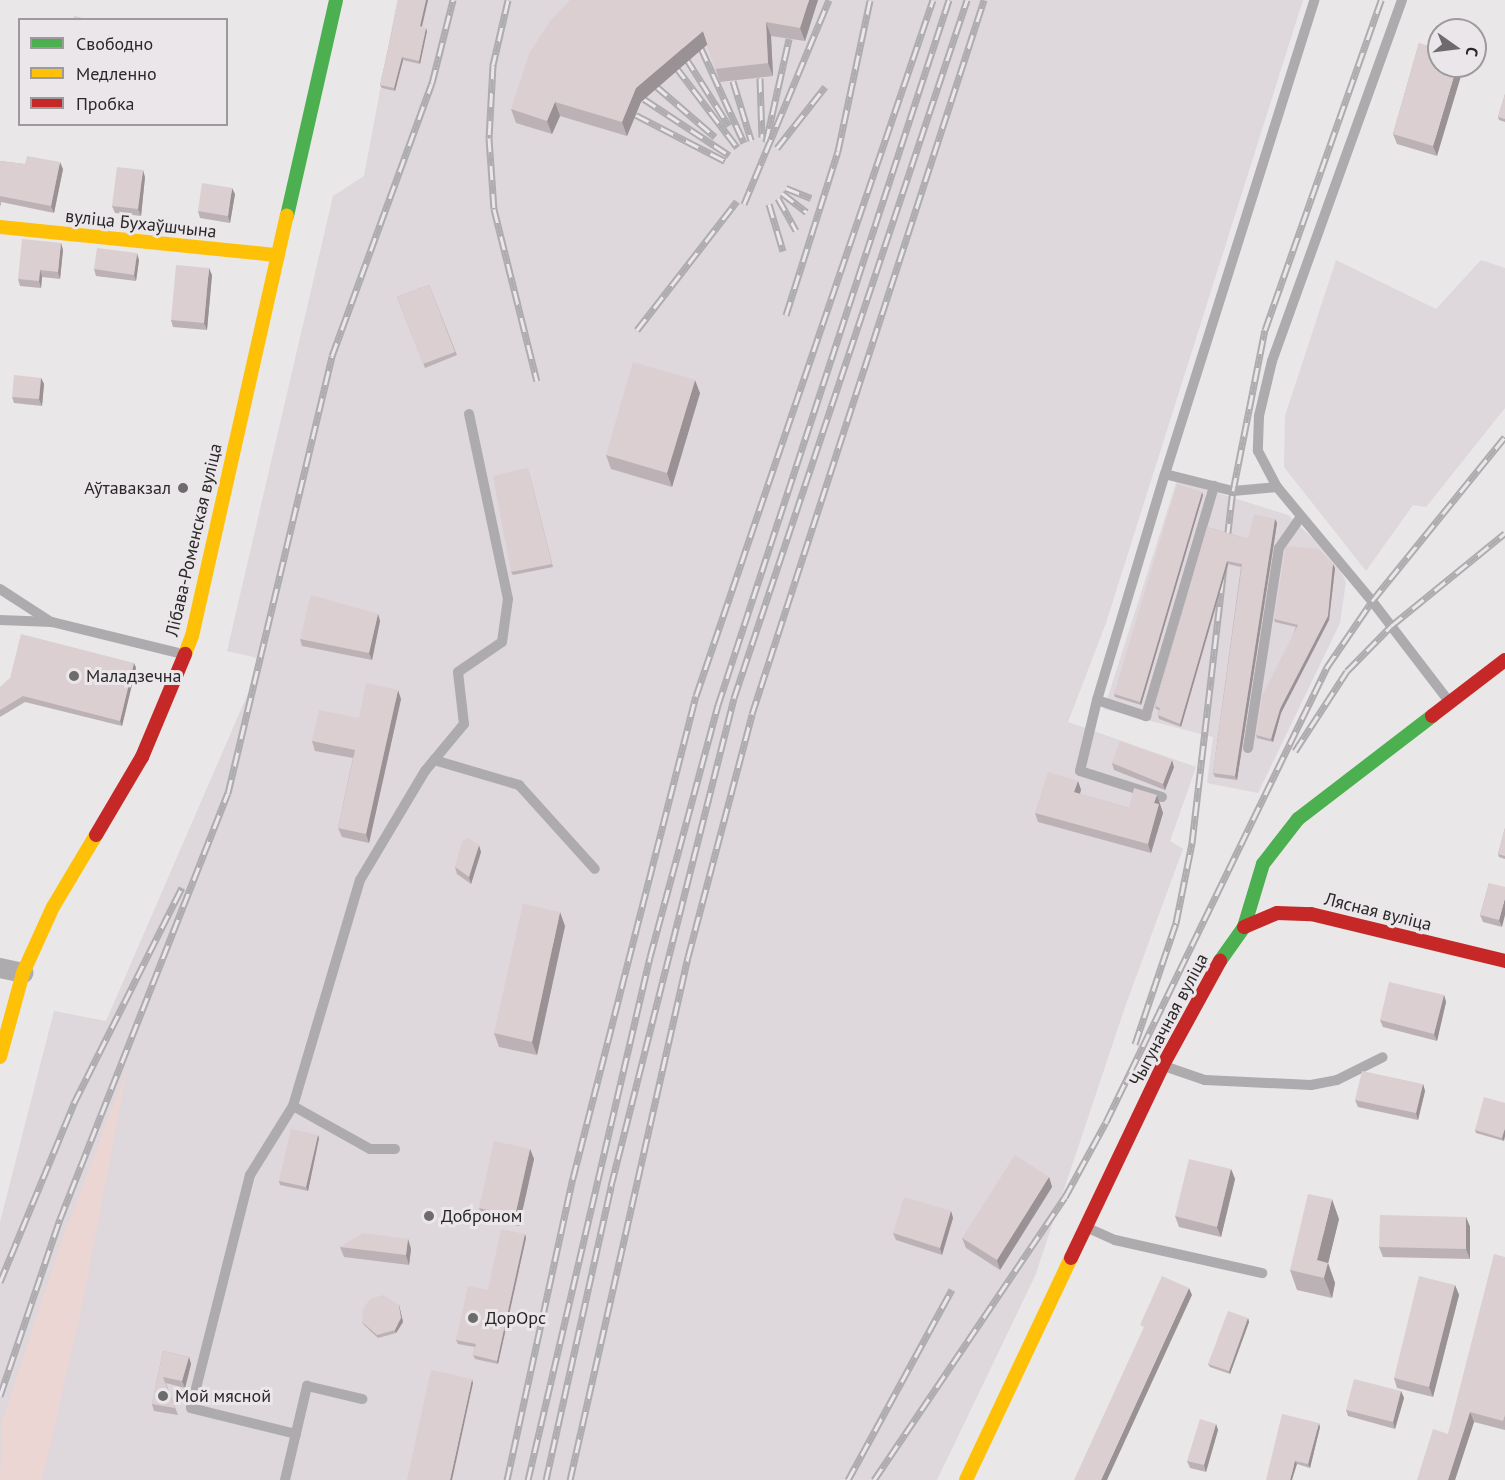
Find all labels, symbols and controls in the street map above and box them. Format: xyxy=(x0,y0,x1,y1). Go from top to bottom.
legend xyxy=(18,18,228,126)
north arrow xyxy=(1427,18,1487,78)
text: Свободно xyxy=(76,32,153,55)
text: С xyxy=(1462,45,1483,59)
text: Медленно xyxy=(76,62,157,85)
text: Пробка xyxy=(76,92,134,115)
street label: вуліца Бухаўшчына xyxy=(64,205,218,243)
street label: Лібава-Роменская вуліца xyxy=(161,441,227,639)
place label: Аўтавакзал xyxy=(84,477,171,499)
marker: Аўтавакзал xyxy=(176,481,190,495)
place label: Маладзечна xyxy=(86,665,181,687)
marker: Маладзечна xyxy=(67,669,81,683)
street label: Лясная вуліца xyxy=(1322,888,1434,936)
street label: Чыгуначная вуліца xyxy=(1125,950,1213,1090)
place label: Доброном xyxy=(441,1205,522,1227)
marker: Доброном xyxy=(422,1209,436,1223)
place label: ДорОрс xyxy=(485,1307,546,1329)
marker: ДорОрс xyxy=(466,1311,480,1325)
place label: Мой мясной xyxy=(175,1385,271,1407)
marker: Мой мясной xyxy=(156,1389,170,1403)

